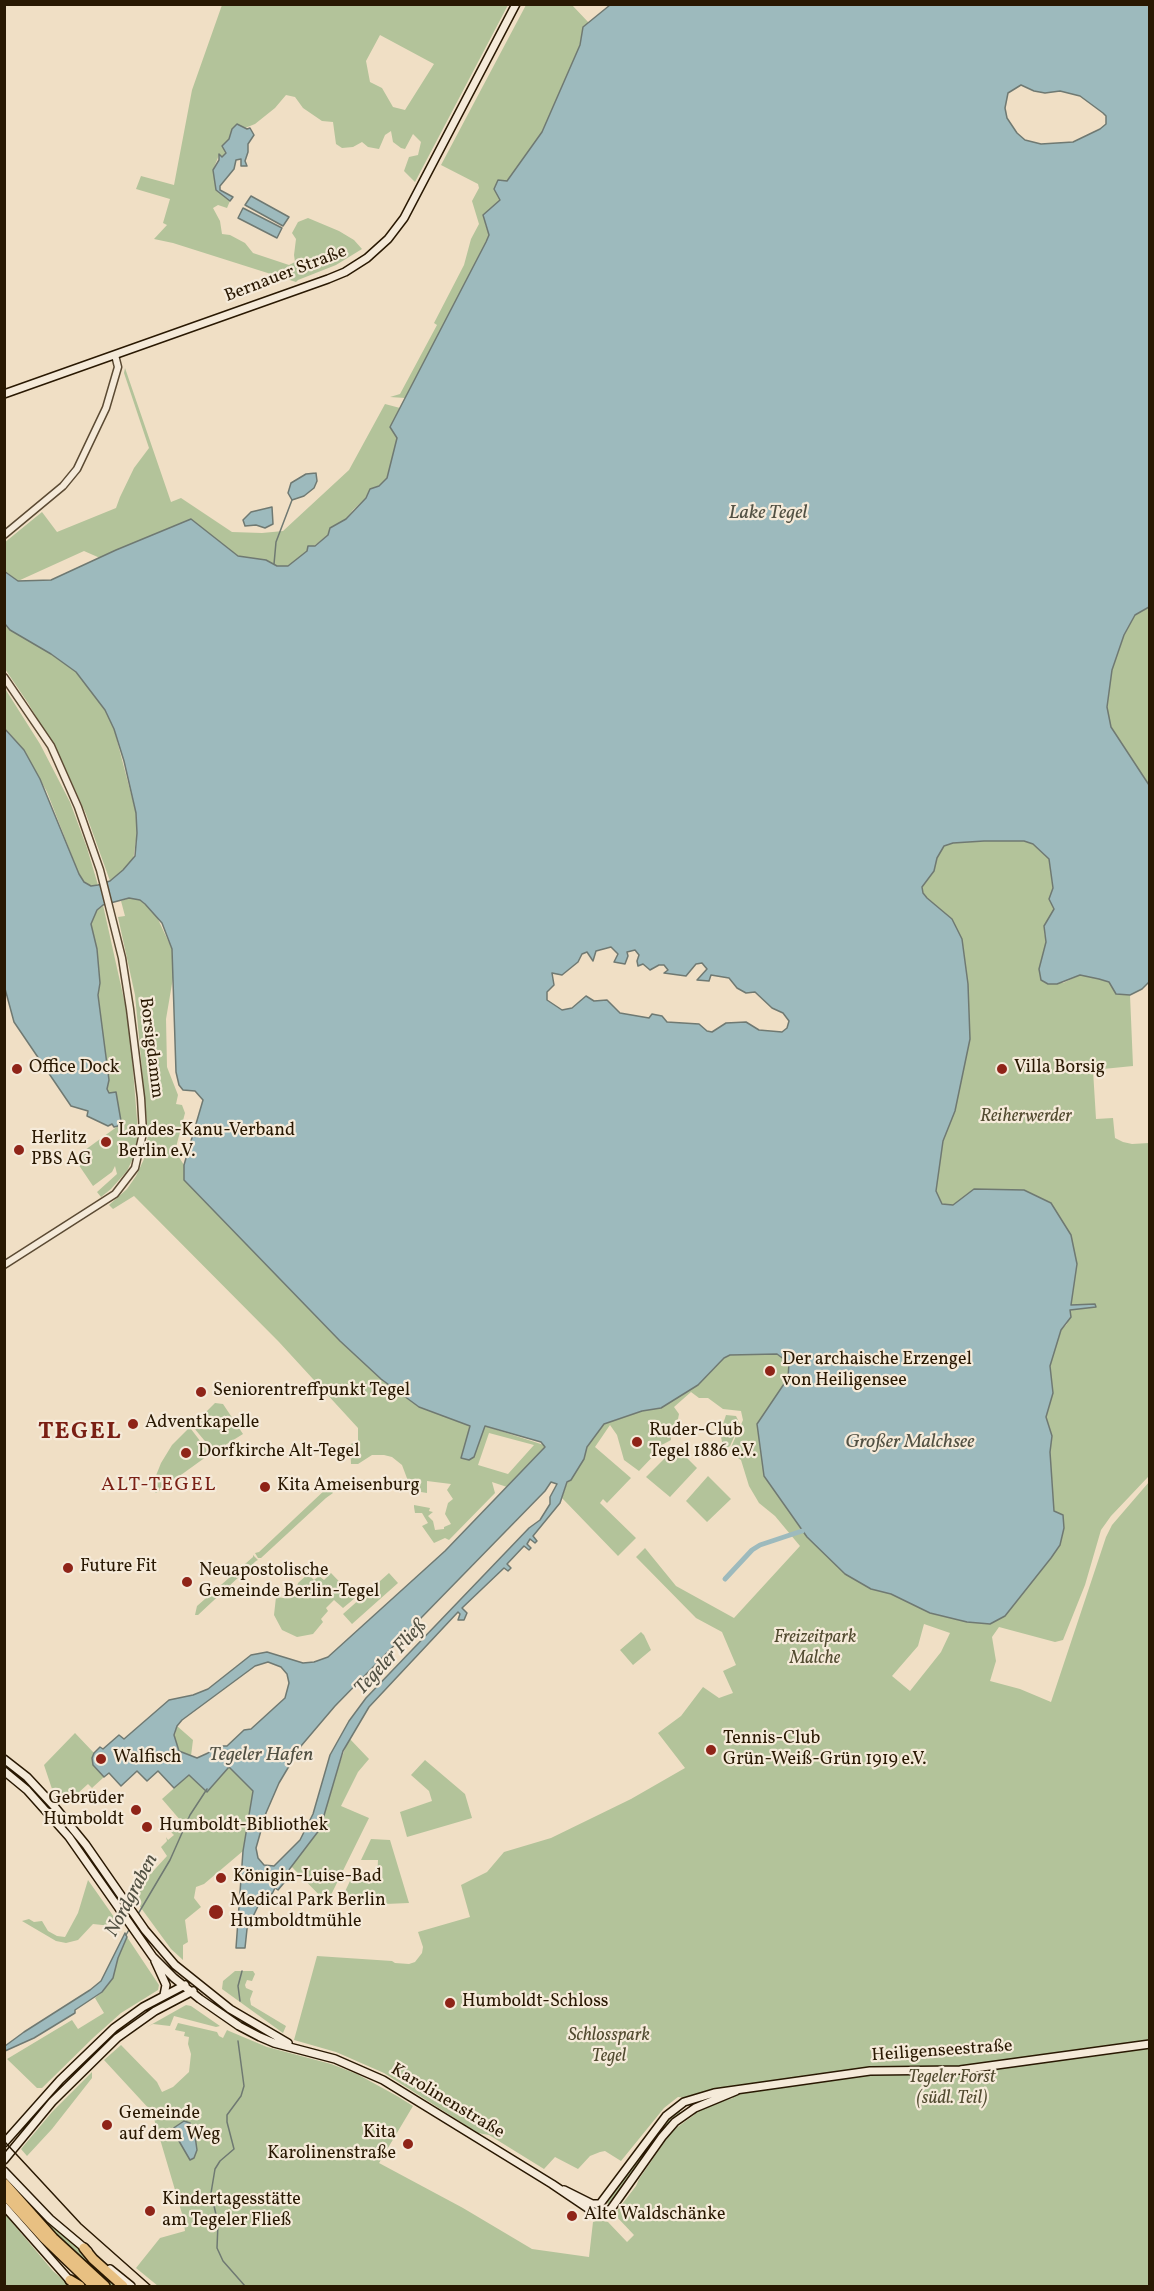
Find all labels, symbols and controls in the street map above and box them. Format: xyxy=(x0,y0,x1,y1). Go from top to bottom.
street label: Bernauer Straße xyxy=(222,242,350,308)
water label: Lake Tegel xyxy=(729,502,807,526)
street label: Borsigdamm xyxy=(133,996,167,1100)
place label: Office Dock xyxy=(29,1058,120,1080)
place label: Villa Borsig xyxy=(1014,1058,1105,1080)
marker: Office Dock xyxy=(10,1062,24,1076)
marker: Villa Borsig xyxy=(995,1062,1009,1076)
park label: Reiherwerder xyxy=(980,1107,1072,1129)
place label: Landes-Kanu-Verband Berlin e.V. xyxy=(118,1121,295,1164)
place label: Herlitz PBS AG xyxy=(31,1129,92,1172)
marker: Landes-Kanu-Verband Berlin e.V. xyxy=(99,1135,113,1149)
marker: Herlitz PBS AG xyxy=(12,1143,26,1157)
place label: Der archaische Erzengel von Heiligensee xyxy=(782,1350,972,1392)
marker: Der archaische Erzengel von Heiligensee xyxy=(763,1364,777,1378)
place label: Seniorentreffpunkt Tegel xyxy=(213,1381,410,1403)
marker: Seniorentreffpunkt Tegel xyxy=(194,1385,208,1399)
place label: Adventkapelle xyxy=(145,1413,259,1435)
marker: Adventkapelle xyxy=(126,1417,140,1431)
district label: TEGEL xyxy=(38,1420,122,1448)
place label: Ruder-Club Tegel 1886 e.V. xyxy=(649,1421,757,1464)
water label: Großer Malchsee xyxy=(845,1431,975,1455)
marker: Ruder-Club Tegel 1886 e.V. xyxy=(630,1435,644,1449)
place label: Dorfkirche Alt-Tegel xyxy=(198,1442,360,1464)
marker: Dorfkirche Alt-Tegel xyxy=(179,1446,193,1460)
district label: ALT-TEGEL xyxy=(101,1474,217,1498)
place label: Kita Ameisenburg xyxy=(277,1476,420,1498)
marker: Kita Ameisenburg xyxy=(258,1480,272,1494)
place label: Future Fit xyxy=(80,1557,157,1579)
marker: Future Fit xyxy=(61,1561,75,1575)
place label: Neuapostolische Gemeinde Berlin-Tegel xyxy=(199,1561,379,1604)
marker: Neuapostolische Gemeinde Berlin-Tegel xyxy=(180,1575,194,1589)
water label: Tegeler Fließ xyxy=(351,1615,433,1701)
park label: Freizeitpark Malche xyxy=(774,1628,856,1670)
place label: Tennis-Club Grün-Weiß-Grün 1919 e.V. xyxy=(723,1729,927,1772)
marker: Tennis-Club Grün-Weiß-Grün 1919 e.V. xyxy=(704,1743,718,1757)
water label: Tegeler Hafen xyxy=(209,1744,313,1768)
place label: Walfisch xyxy=(113,1748,181,1770)
marker: Walfisch xyxy=(94,1752,108,1766)
place label: Gebrüder Humboldt xyxy=(43,1789,124,1832)
marker: Gebrüder Humboldt xyxy=(129,1803,143,1817)
place label: Humboldt-Bibliothek xyxy=(159,1816,328,1838)
marker: Humboldt-Bibliothek xyxy=(140,1820,154,1834)
water label: Nordgraben xyxy=(101,1850,165,1942)
place label: Königin-Luise-Bad xyxy=(233,1867,382,1889)
marker: Königin-Luise-Bad xyxy=(214,1871,228,1885)
place label: Medical Park Berlin Humboldtmühle xyxy=(230,1891,386,1934)
marker: Medical Park Berlin Humboldtmühle xyxy=(207,1903,225,1921)
place label: Humboldt-Schloss xyxy=(462,1992,609,2014)
marker: Humboldt-Schloss xyxy=(443,1996,457,2010)
park label: Schlosspark Tegel xyxy=(568,2026,650,2068)
street label: Heiligenseestraße xyxy=(871,2036,1013,2068)
street label: Karolinenstraße xyxy=(386,2060,508,2144)
park label: Tegeler Forst (südl. Teil) xyxy=(908,2068,996,2110)
place label: Gemeinde auf dem Weg xyxy=(119,2104,220,2146)
marker: Gemeinde auf dem Weg xyxy=(100,2118,114,2132)
place label: Kita Karolinenstraße xyxy=(267,2123,396,2166)
marker: Kita Karolinenstraße xyxy=(401,2137,415,2151)
place label: Kindertagesstätte am Tegeler Fließ xyxy=(162,2190,301,2232)
marker: Kindertagesstätte am Tegeler Fließ xyxy=(143,2204,157,2218)
place label: Alte Waldschänke xyxy=(584,2205,725,2227)
marker: Alte Waldschänke xyxy=(565,2209,579,2223)

